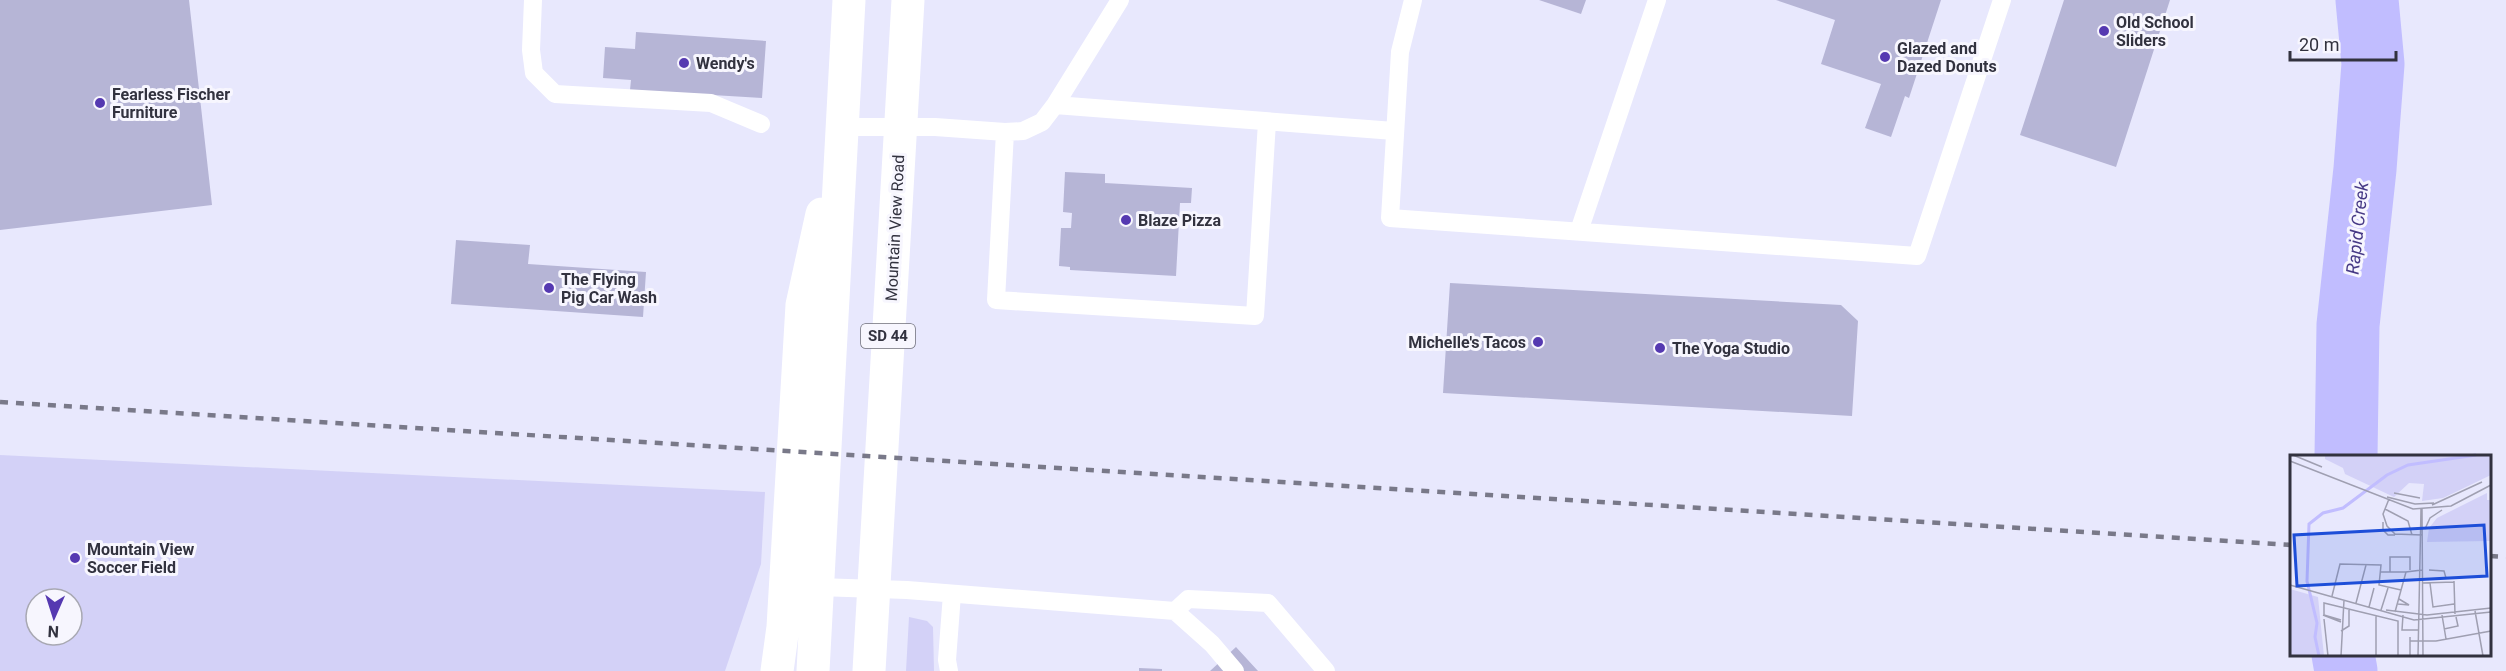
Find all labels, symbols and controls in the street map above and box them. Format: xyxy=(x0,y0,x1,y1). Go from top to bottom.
place label: Old School Sliders xyxy=(2116,13,2194,50)
marker: Old School Sliders xyxy=(2097,24,2111,38)
scale bar xyxy=(2290,24,2396,62)
text: 20 m xyxy=(2299,34,2339,55)
place label: Glazed and Dazed Donuts xyxy=(1897,39,1997,76)
marker: Glazed and Dazed Donuts xyxy=(1878,50,1892,64)
place label: Wendy's xyxy=(696,54,755,73)
marker: Wendy's xyxy=(677,56,691,70)
place label: Fearless Fischer Furniture xyxy=(112,85,230,122)
marker: Fearless Fischer Furniture xyxy=(93,96,107,110)
street label: Mountain View Road xyxy=(882,154,908,302)
water label: Rapid Creek xyxy=(2342,179,2372,275)
place label: Blaze Pizza xyxy=(1138,211,1221,230)
marker: Blaze Pizza xyxy=(1119,213,1133,227)
place label: The Flying Pig Car Wash xyxy=(561,270,657,307)
marker: The Flying Pig Car Wash xyxy=(542,281,556,295)
road number: SD 44 xyxy=(861,324,915,348)
place label: Michelle's Tacos xyxy=(1408,333,1526,352)
marker: Michelle's Tacos xyxy=(1531,335,1545,349)
place label: The Yoga Studio xyxy=(1672,339,1790,358)
marker: The Yoga Studio xyxy=(1653,341,1667,355)
inset map xyxy=(2290,455,2491,656)
place label: Mountain View Soccer Field xyxy=(87,540,194,577)
marker: Mountain View Soccer Field xyxy=(68,551,82,565)
north arrow xyxy=(24,587,84,647)
text: N xyxy=(47,622,59,641)

